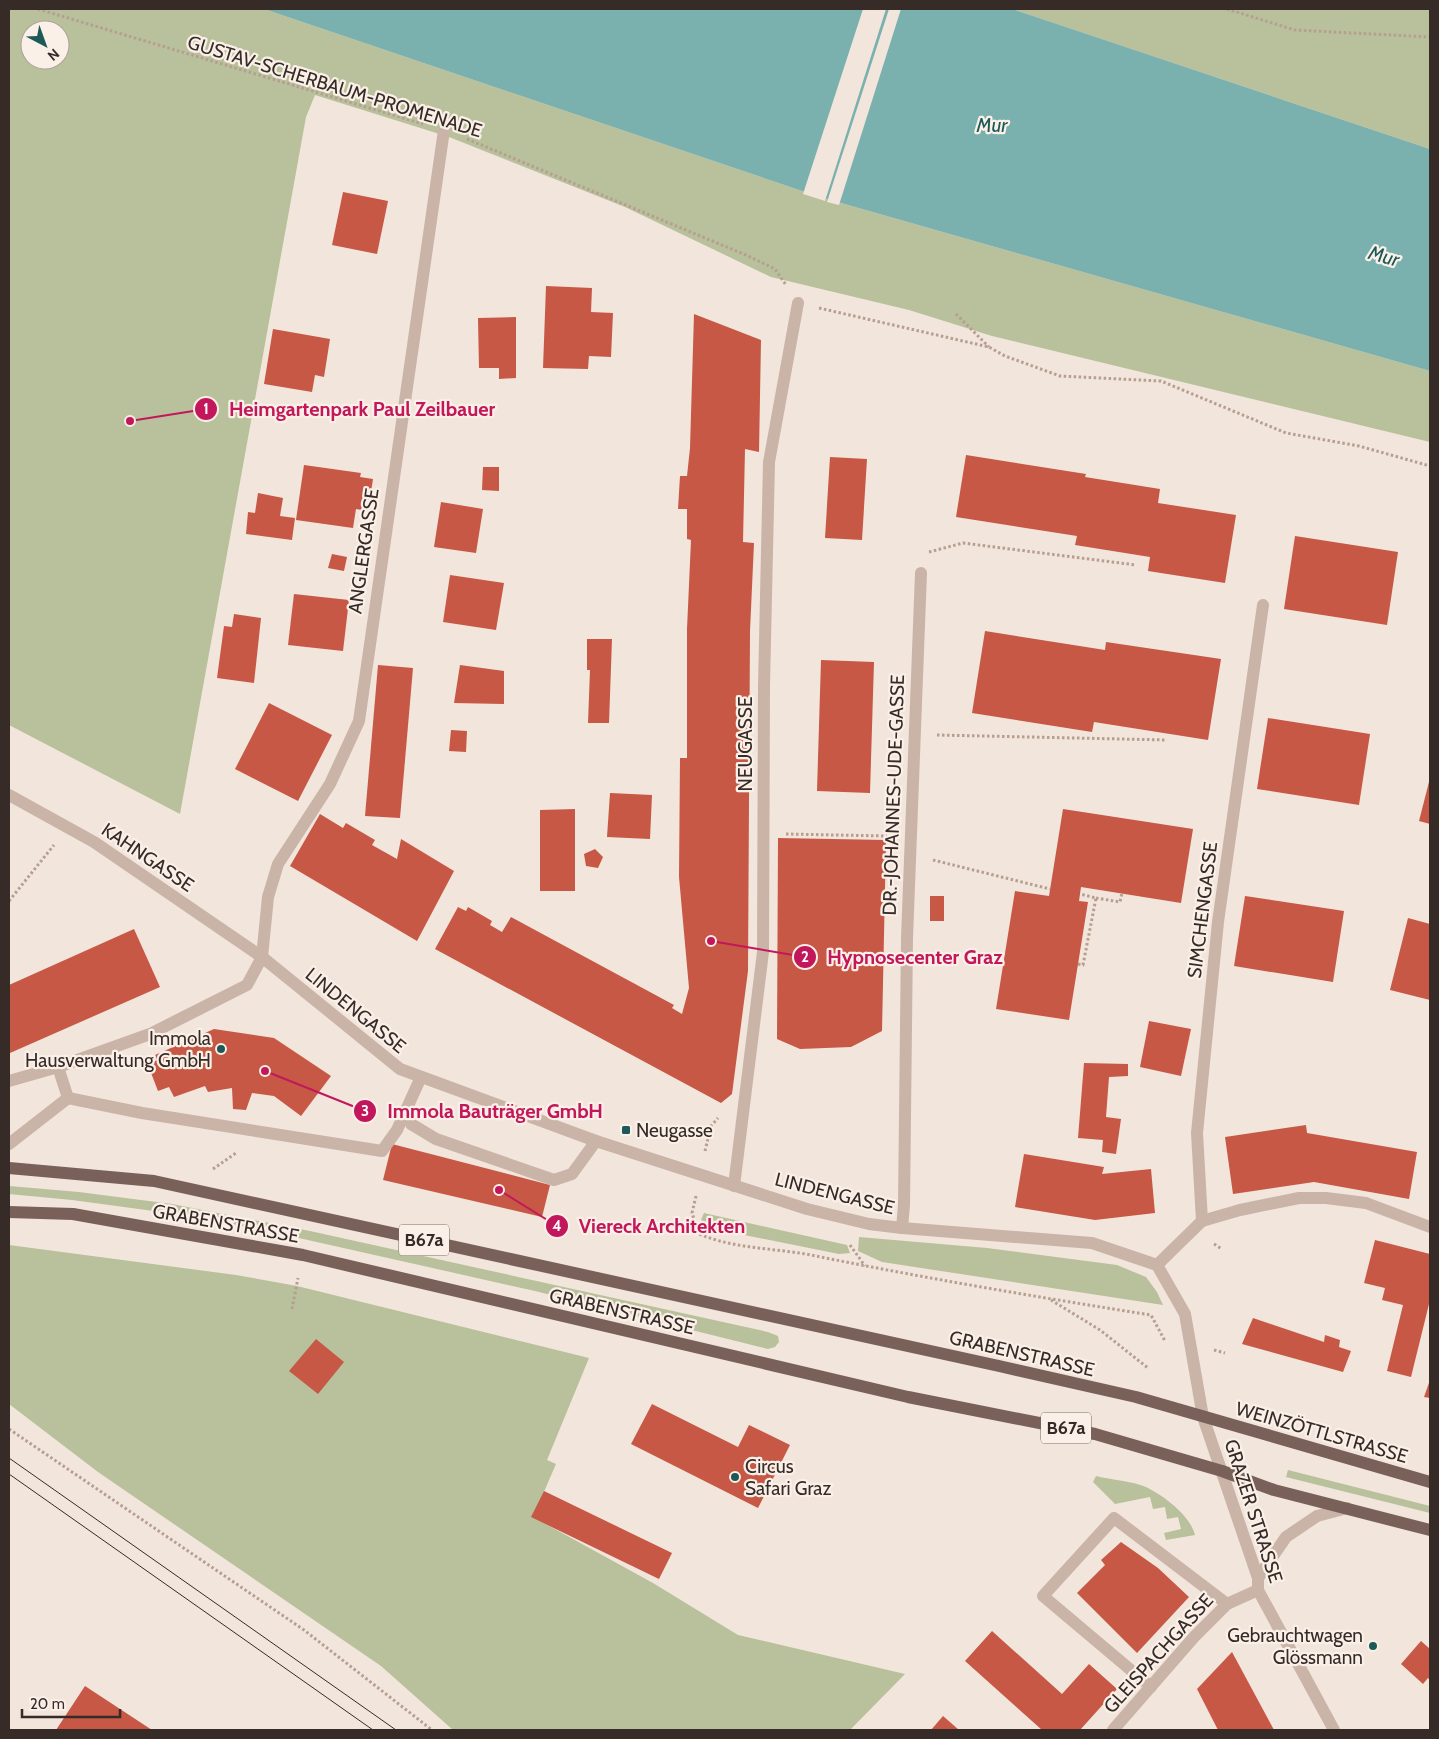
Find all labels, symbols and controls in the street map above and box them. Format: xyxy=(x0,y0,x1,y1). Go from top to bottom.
north arrow xyxy=(20,20,70,70)
street label: GUSTAV-SCHERBAUM-PROMENADE xyxy=(185,31,485,142)
text: N xyxy=(44,45,63,65)
water label: Mur xyxy=(976,113,1008,137)
water label: Mur xyxy=(1365,240,1403,272)
callout: Heimgartenpark Paul Zeilbauer xyxy=(194,391,505,426)
text: Heimgartenpark Paul Zeilbauer xyxy=(229,397,496,421)
text: 1 xyxy=(203,400,209,418)
street label: ANGLERGASSE xyxy=(343,487,384,615)
street label: DR.-JOHANNES-UDE-GASSE xyxy=(878,674,909,916)
street label: NEUGASSE xyxy=(734,697,757,791)
street label: KAHNGASSE xyxy=(97,818,198,897)
street label: SIMCHENGASSE xyxy=(1183,840,1222,980)
callout: Hypnosecenter Graz xyxy=(793,939,1013,974)
text: Hypnosecenter Graz xyxy=(827,945,1003,969)
text: 2 xyxy=(801,948,809,966)
street label: LINDENGASSE xyxy=(301,963,411,1058)
place label: Immola Hausverwaltung GmbH xyxy=(25,1027,211,1072)
marker: Immola Hausverwaltung GmbH xyxy=(215,1043,227,1055)
callout: Immola Bauträger GmbH xyxy=(353,1093,613,1128)
text: Immola Bauträger GmbH xyxy=(387,1099,603,1123)
text: 3 xyxy=(361,1102,369,1120)
place label: Neugasse xyxy=(636,1119,713,1142)
marker: Neugasse xyxy=(620,1124,632,1136)
street label: LINDENGASSE xyxy=(773,1167,897,1219)
street label: GRABENSTRASSE xyxy=(151,1199,301,1248)
callout: Viereck Architekten xyxy=(544,1209,756,1244)
text: Viereck Architekten xyxy=(579,1214,745,1238)
text: 4 xyxy=(552,1217,562,1235)
road number: B67a xyxy=(399,1224,449,1256)
street label: GRABENSTRASSE xyxy=(547,1284,697,1339)
street label: GRABENSTRASSE xyxy=(947,1326,1097,1381)
street label: WEINZÖTTLSTRASSE xyxy=(1233,1397,1411,1468)
road number: B67a xyxy=(1041,1412,1091,1444)
street label: GRAZER STRASSE xyxy=(1219,1436,1288,1586)
place label: Circus Safari Graz xyxy=(745,1455,831,1500)
marker: Circus Safari Graz xyxy=(729,1471,741,1483)
street label: GLEISPACHGASSE xyxy=(1099,1589,1218,1718)
place label: Gebrauchtwagen Glössmann xyxy=(1227,1624,1363,1669)
marker: Gebrauchtwagen Glössmann xyxy=(1367,1640,1379,1652)
scale bar xyxy=(22,1686,120,1718)
text: 20 m xyxy=(30,1695,65,1713)

